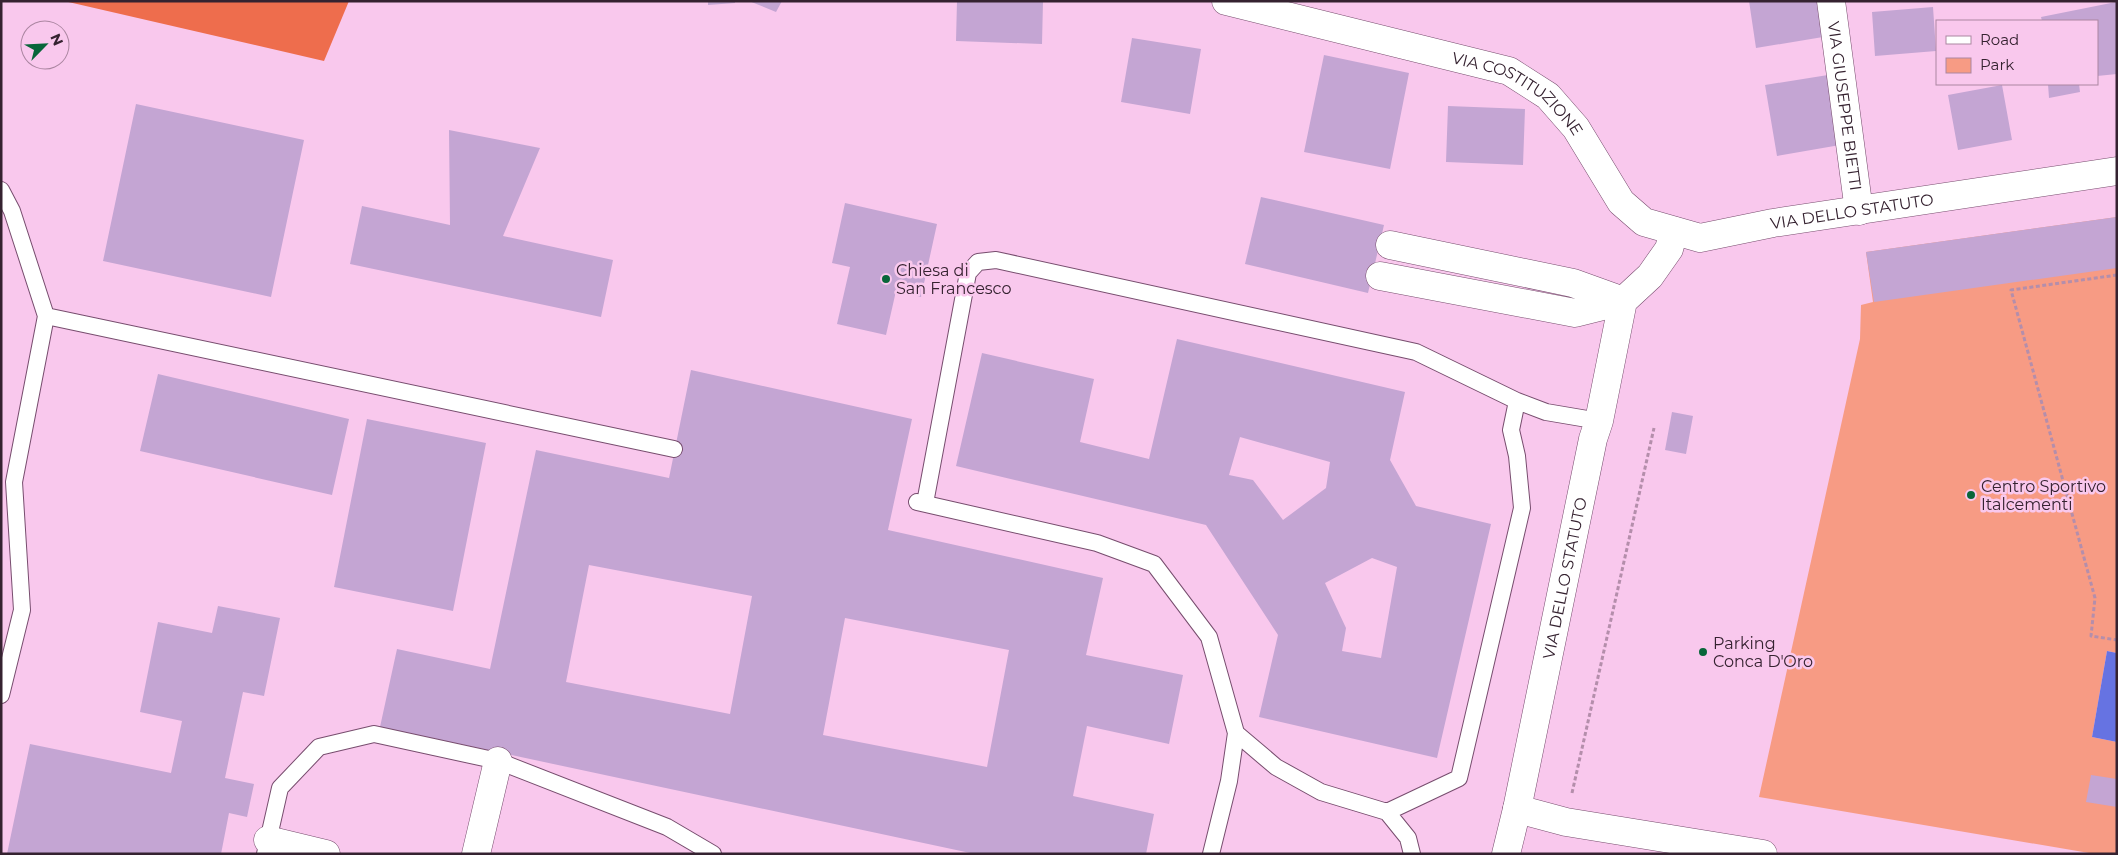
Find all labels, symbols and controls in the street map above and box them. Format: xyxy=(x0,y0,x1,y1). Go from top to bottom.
north arrow xyxy=(20,20,70,70)
street label: VIA GIUSEPPE BIETTI xyxy=(1824,20,1865,192)
legend xyxy=(1936,20,2098,85)
text: Road xyxy=(1980,30,2019,49)
text: N xyxy=(46,31,67,49)
street label: VIA COSTITUZIONE xyxy=(1450,48,1587,139)
text: Park xyxy=(1980,55,2014,74)
street label: VIA DELLO STATUTO xyxy=(1769,190,1935,233)
place label: Chiesa di San Francesco xyxy=(896,261,1012,298)
marker: Chiesa di San Francesco xyxy=(880,273,892,285)
place label: Centro Sportivo Italcementi xyxy=(1981,477,2106,514)
marker: Centro Sportivo Italcementi xyxy=(1965,489,1977,501)
street label: VIA DELLO STATUTO xyxy=(1539,496,1591,661)
place label: Parking Conca D'Oro xyxy=(1713,634,1813,671)
marker: Parking Conca D'Oro xyxy=(1697,646,1709,658)

